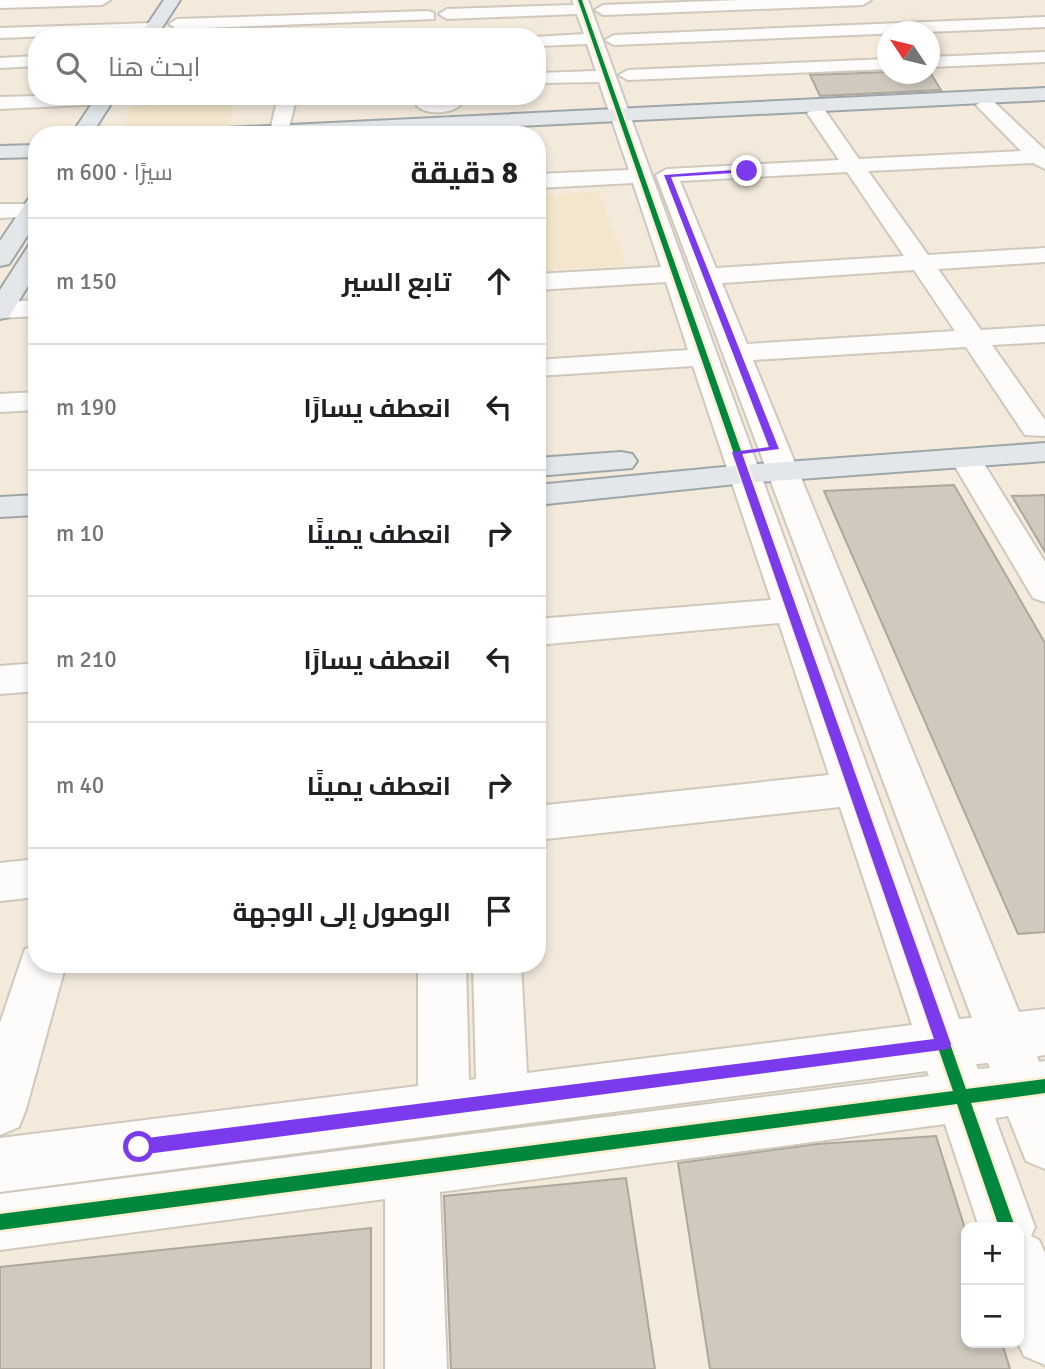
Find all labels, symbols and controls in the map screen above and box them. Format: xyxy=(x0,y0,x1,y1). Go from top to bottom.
north arrow xyxy=(877,21,940,84)
search box xyxy=(28,28,546,105)
icon: search xyxy=(52,48,90,86)
text: ابحث هنا xyxy=(108,52,201,84)
text: 8 دقيقة xyxy=(410,155,518,192)
route end xyxy=(731,155,762,186)
text: سيرًا · 600 m xyxy=(56,158,173,187)
icon: ahead xyxy=(480,262,518,300)
text: 150 m xyxy=(56,267,117,296)
text: تابع السير xyxy=(342,267,451,299)
icon: left xyxy=(480,388,518,426)
text: 190 m xyxy=(56,393,117,422)
text: انعطف يسارًا xyxy=(303,393,451,425)
icon: right xyxy=(480,514,518,552)
text: 10 m xyxy=(56,519,104,548)
text: انعطف يمينًا xyxy=(307,519,451,551)
icon: left xyxy=(480,640,518,678)
text: 210 m xyxy=(56,645,117,674)
text: انعطف يسارًا xyxy=(303,645,451,677)
icon: right xyxy=(480,766,518,804)
text: 40 m xyxy=(56,771,104,800)
text: انعطف يمينًا xyxy=(307,771,451,803)
icon: arrive xyxy=(480,892,518,930)
text: الوصول إلى الوجهة xyxy=(232,897,451,929)
route start xyxy=(123,1131,154,1162)
map controls xyxy=(961,1222,1024,1348)
button: + xyxy=(961,1222,1024,1285)
button: − xyxy=(961,1285,1024,1348)

